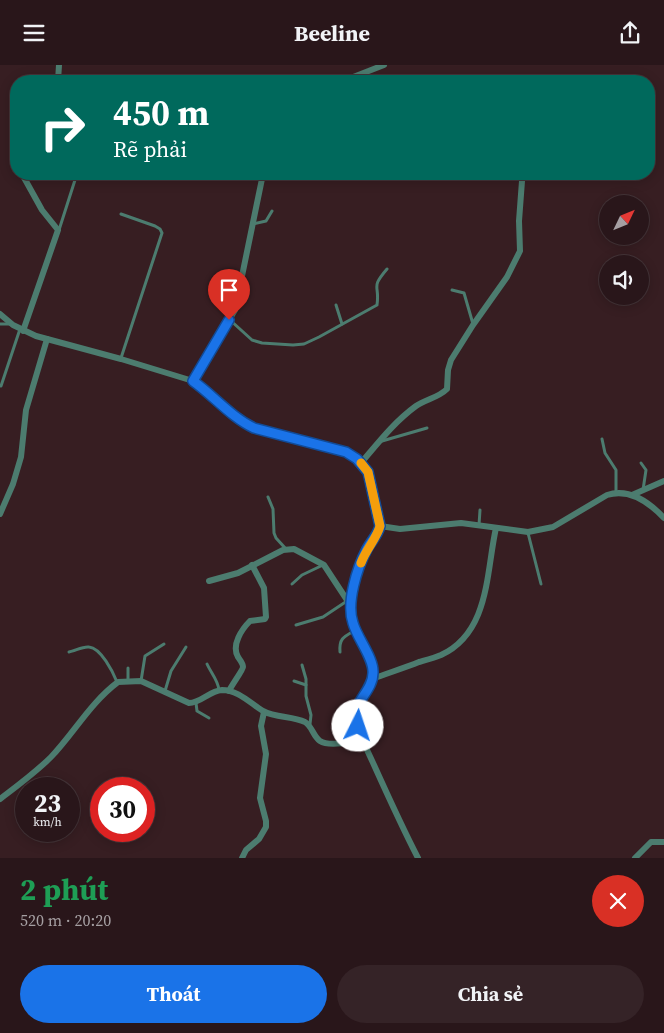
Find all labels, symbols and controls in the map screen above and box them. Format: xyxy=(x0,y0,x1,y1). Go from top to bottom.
text: Beeline xyxy=(294,18,370,48)
icon: menu xyxy=(20,19,48,47)
icon: share xyxy=(616,19,644,47)
text: 450 m xyxy=(113,89,209,137)
icon: right xyxy=(30,95,95,160)
text: Rẽ phải xyxy=(113,134,187,164)
north arrow xyxy=(599,195,649,245)
map controls xyxy=(599,195,649,305)
button: sound xyxy=(599,255,649,305)
pin xyxy=(208,269,250,320)
icon: arrive xyxy=(215,276,243,304)
position arrow xyxy=(331,699,383,751)
speed limit sign: 30 xyxy=(90,777,155,842)
text: 23 xyxy=(34,786,61,820)
text: km/h xyxy=(33,814,62,830)
text: 2 phút xyxy=(20,869,108,910)
button: close xyxy=(592,875,644,927)
text: 520 m · 20:20 xyxy=(20,909,111,931)
button: Thoát xyxy=(20,965,327,1023)
button: Chia sẻ xyxy=(337,965,644,1023)

